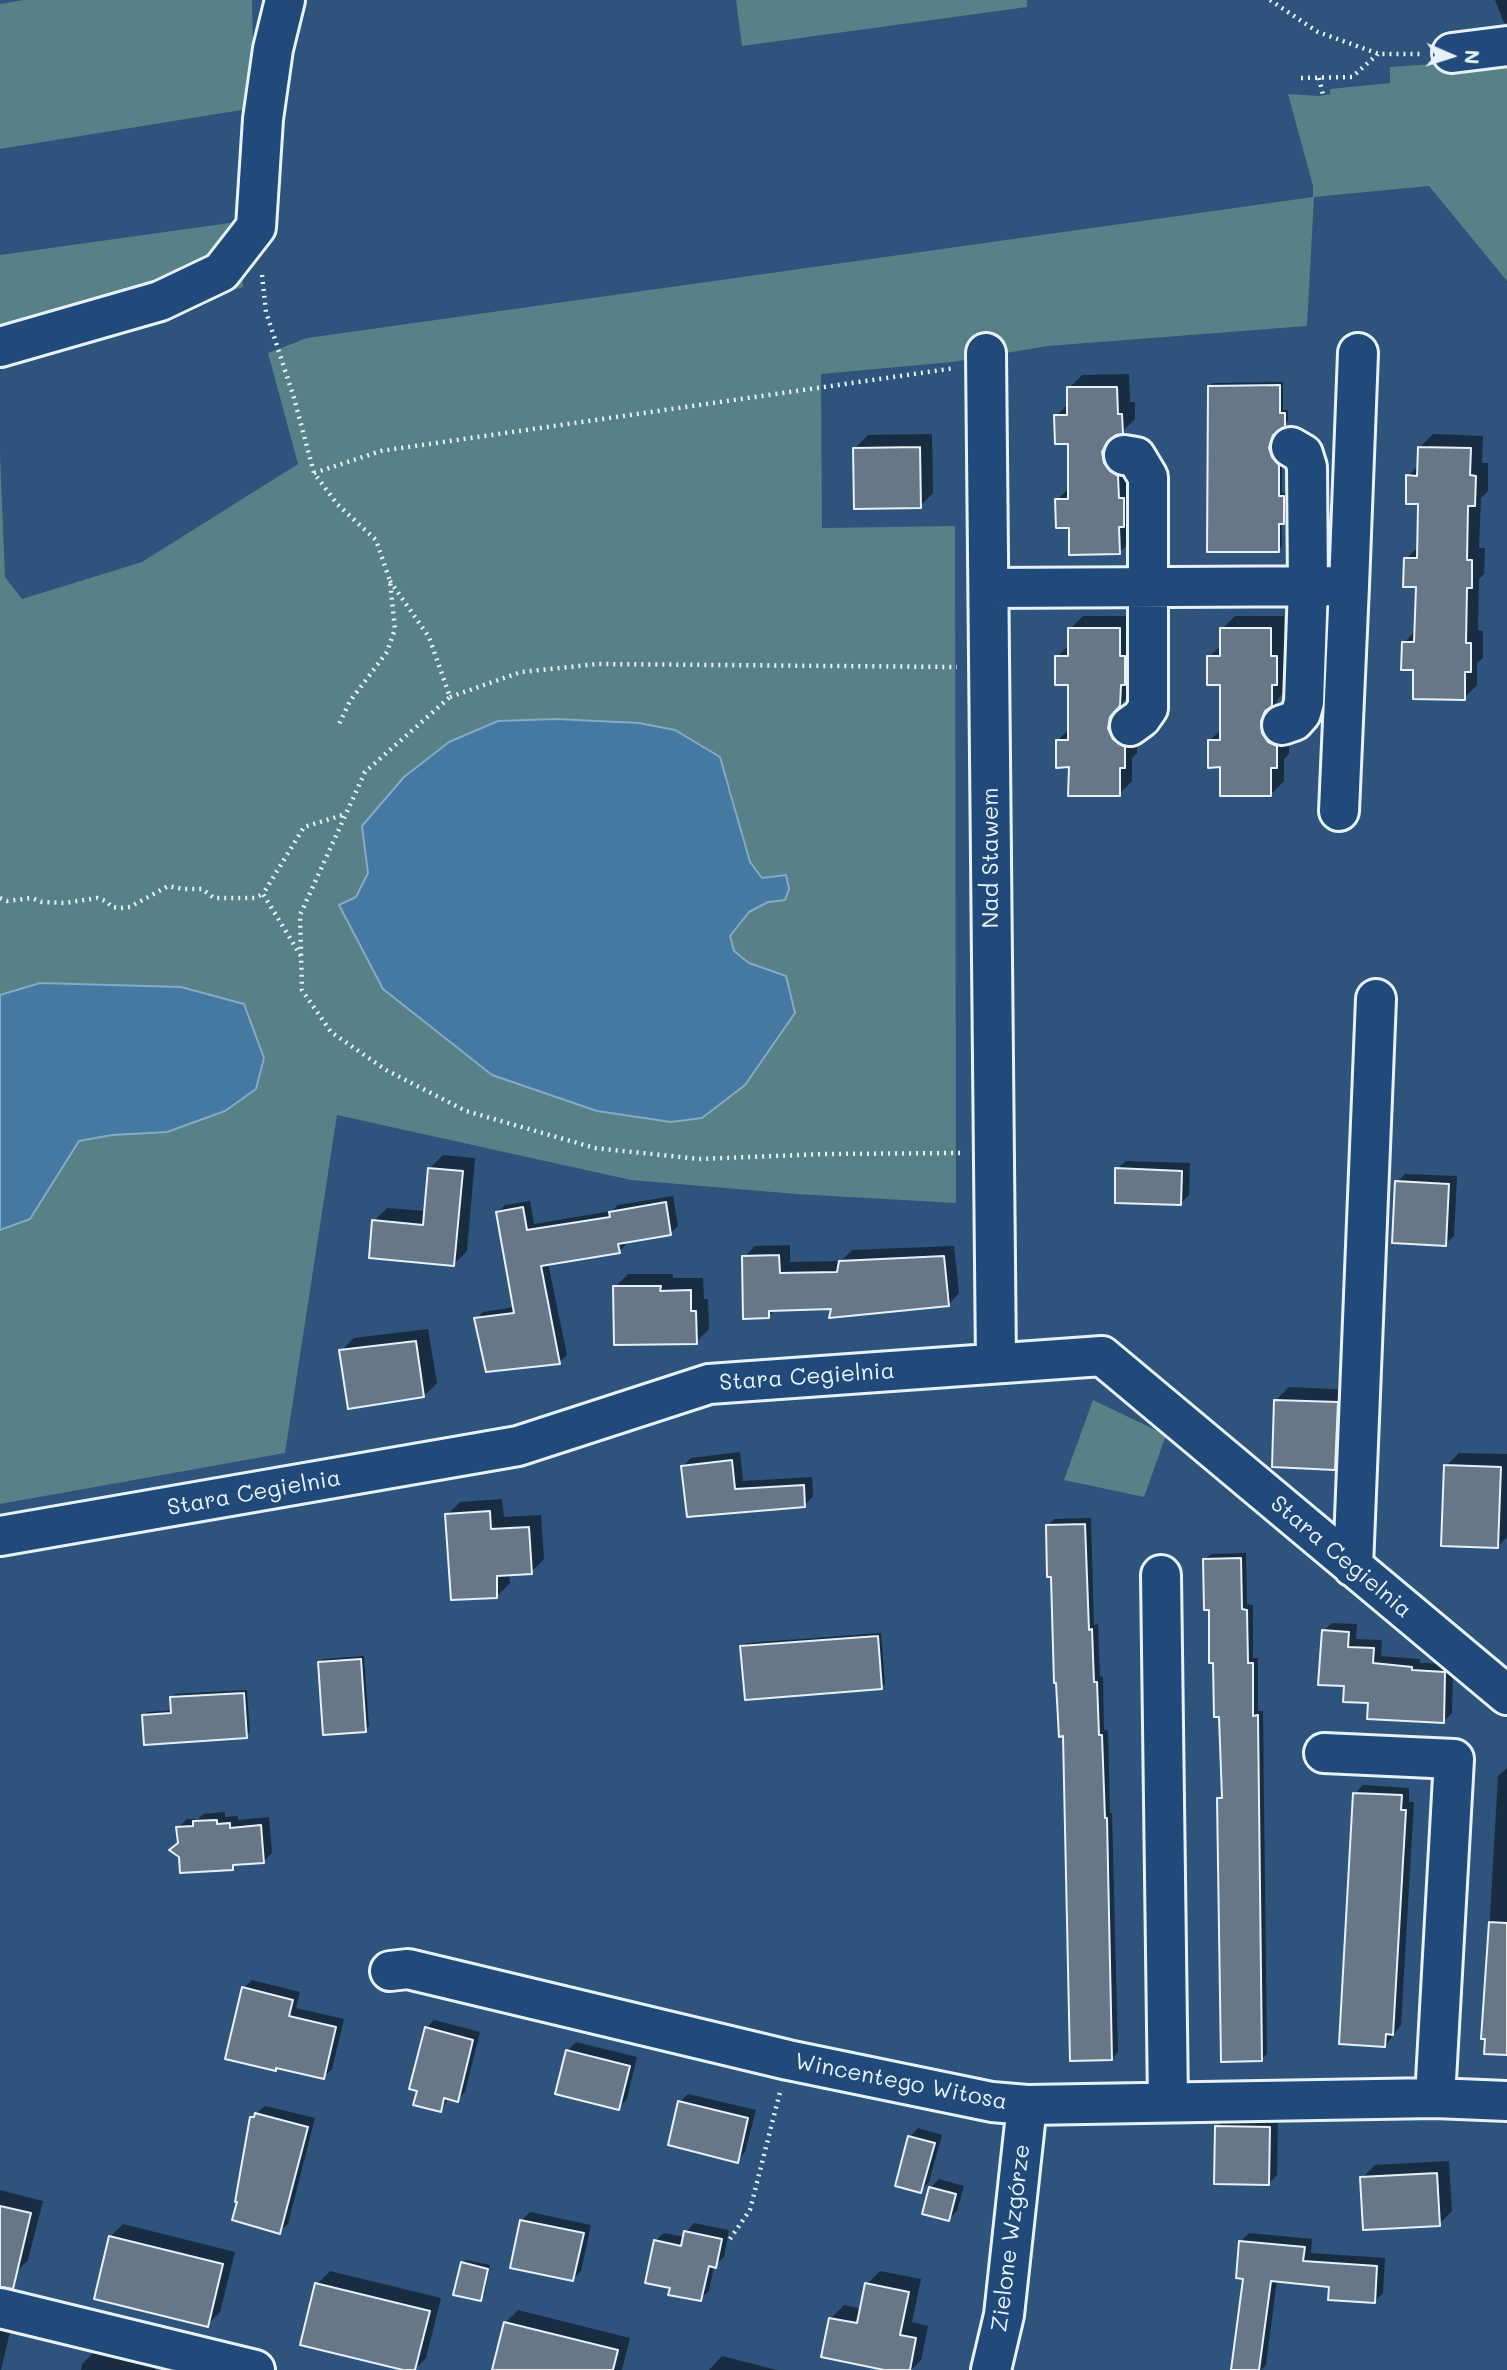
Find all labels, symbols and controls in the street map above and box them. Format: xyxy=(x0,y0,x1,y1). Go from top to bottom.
north arrow xyxy=(1416,21,1486,91)
text: N xyxy=(1460,49,1485,65)
street label: Nad Stawem xyxy=(977,787,1005,929)
street label: Stara Cegielnia xyxy=(718,1357,896,1397)
street label: Stara Cegielnia xyxy=(165,1464,343,1522)
street label: Stara Cegielnia xyxy=(1265,1490,1417,1624)
street label: Wincentego Witosa xyxy=(793,2048,1009,2116)
street label: Zielone Wzgórze xyxy=(986,2143,1036,2333)

